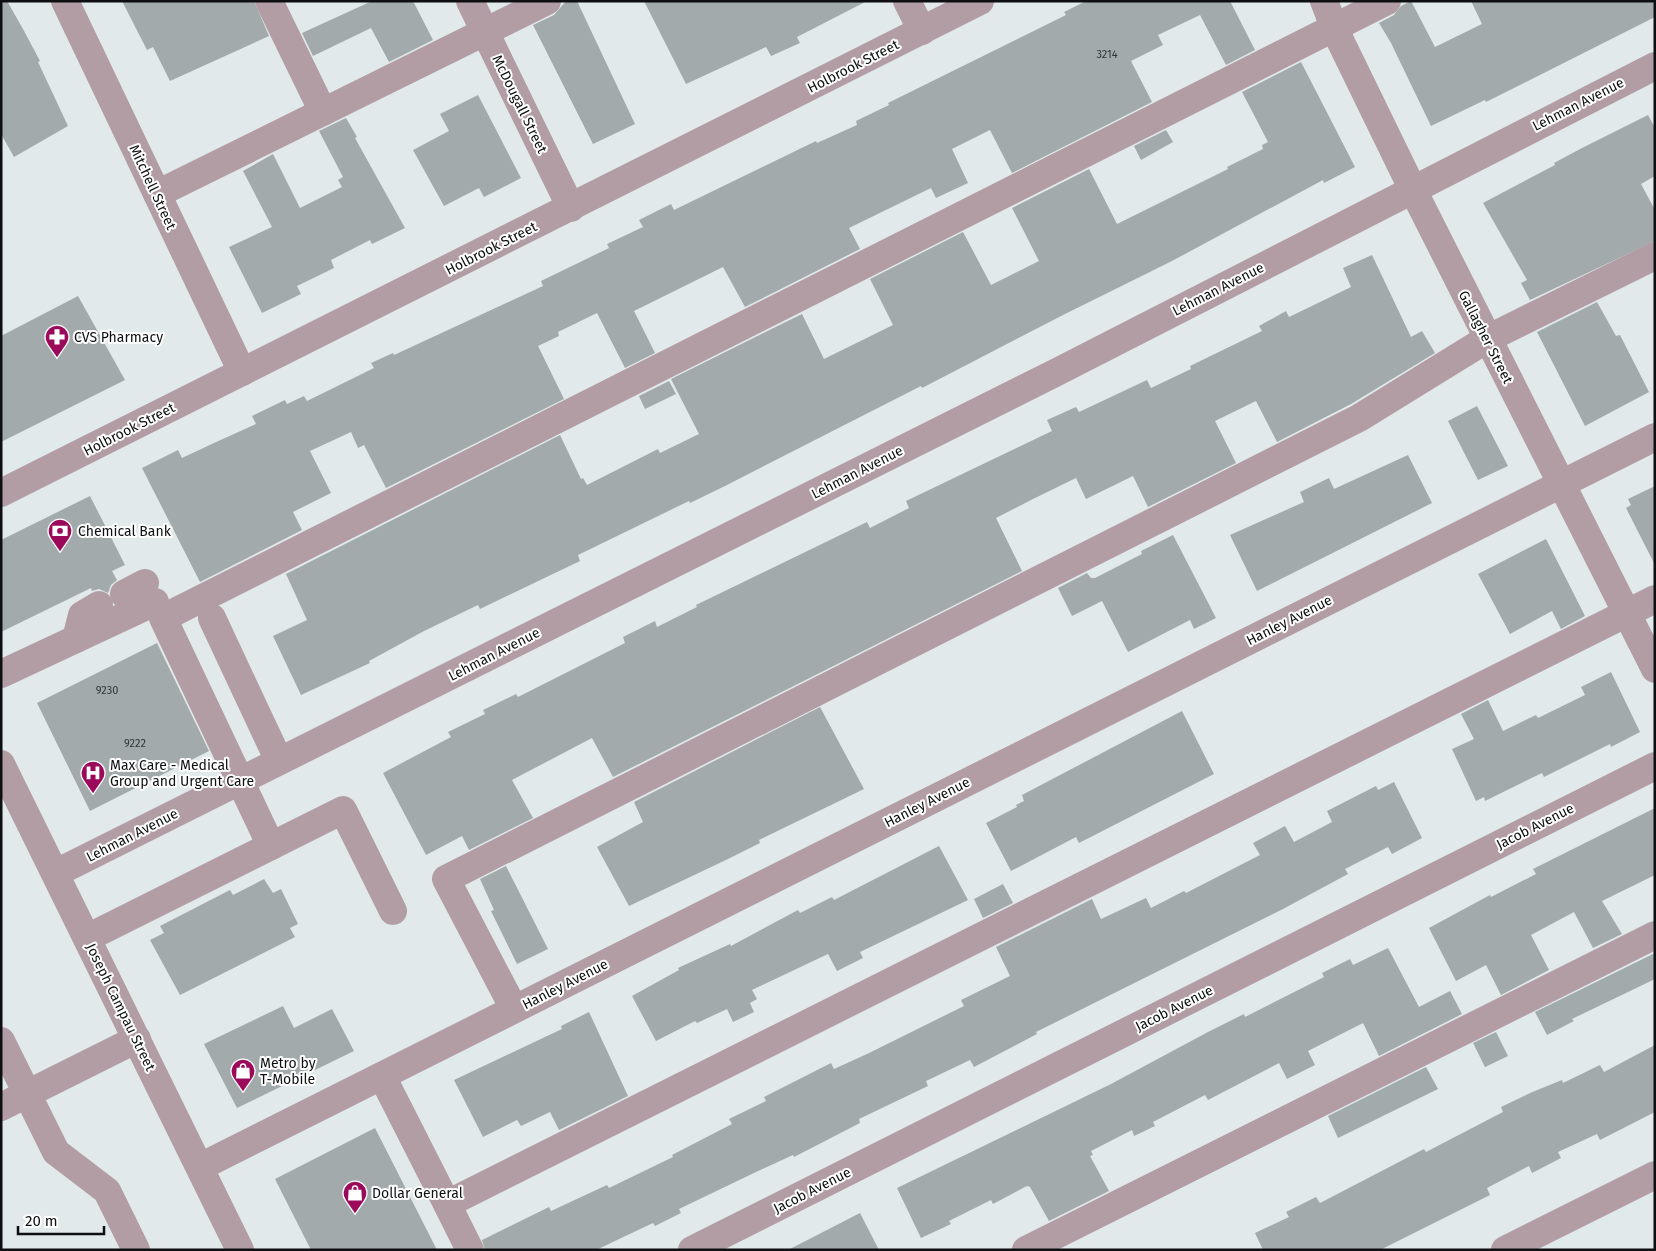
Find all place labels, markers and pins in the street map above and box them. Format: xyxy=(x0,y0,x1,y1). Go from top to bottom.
pharmacy icon: CVS Pharmacy xyxy=(44,324,70,358)
place label: CVS Pharmacy xyxy=(74,329,163,346)
bank icon: Chemical Bank xyxy=(47,518,73,552)
place label: Chemical Bank xyxy=(78,523,172,540)
place label: Max Care - Medical Group and Urgent Care xyxy=(110,757,254,790)
hospital icon: Max Care - Medical Group and Urgent Care xyxy=(80,760,106,794)
place label: Metro by T-Mobile xyxy=(260,1055,316,1088)
shop icon: Metro by T-Mobile xyxy=(230,1058,256,1092)
shop icon: Dollar General xyxy=(342,1180,368,1214)
place label: Dollar General xyxy=(372,1185,463,1202)

